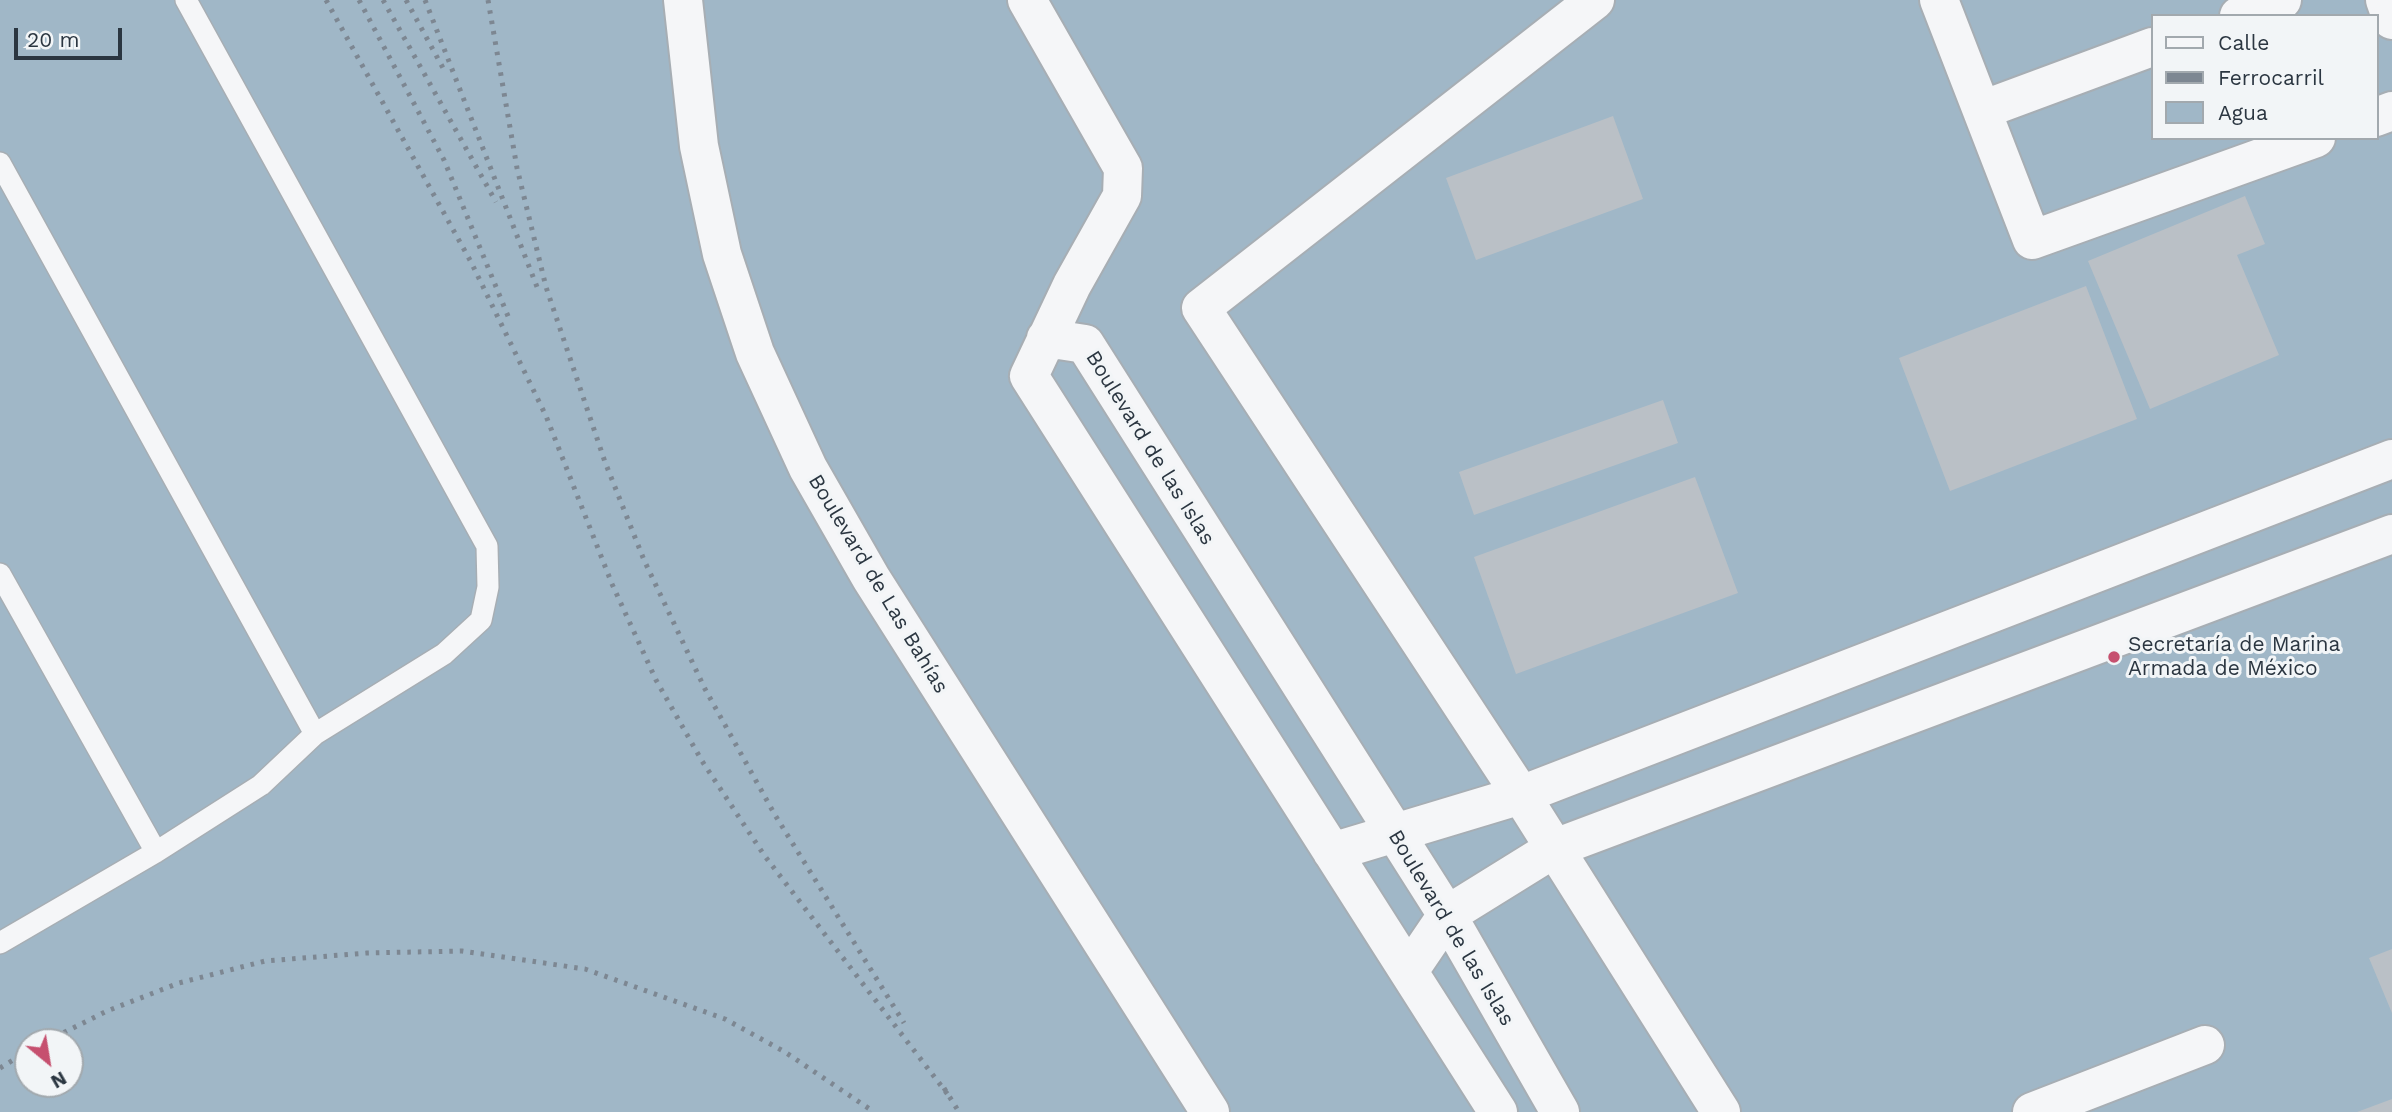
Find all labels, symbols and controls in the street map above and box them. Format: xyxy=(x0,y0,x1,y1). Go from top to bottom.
scale bar xyxy=(18,14,126,58)
legend xyxy=(2150,14,2378,140)
text: 20 m xyxy=(27,27,79,52)
text: Calle xyxy=(2218,30,2269,55)
text: Ferrocarril xyxy=(2218,65,2324,90)
text: Agua xyxy=(2218,100,2268,125)
street label: Boulevard de las Islas xyxy=(1080,346,1220,550)
street label: Boulevard de Las Bahías xyxy=(803,470,953,698)
place label: Secretaría de Marina Armada de México xyxy=(2128,632,2340,682)
marker: Secretaría de Marina Armada de México xyxy=(2106,649,2122,665)
street label: Boulevard de las Islas xyxy=(1382,825,1520,1031)
north arrow xyxy=(14,1028,84,1098)
text: N xyxy=(47,1066,71,1093)

